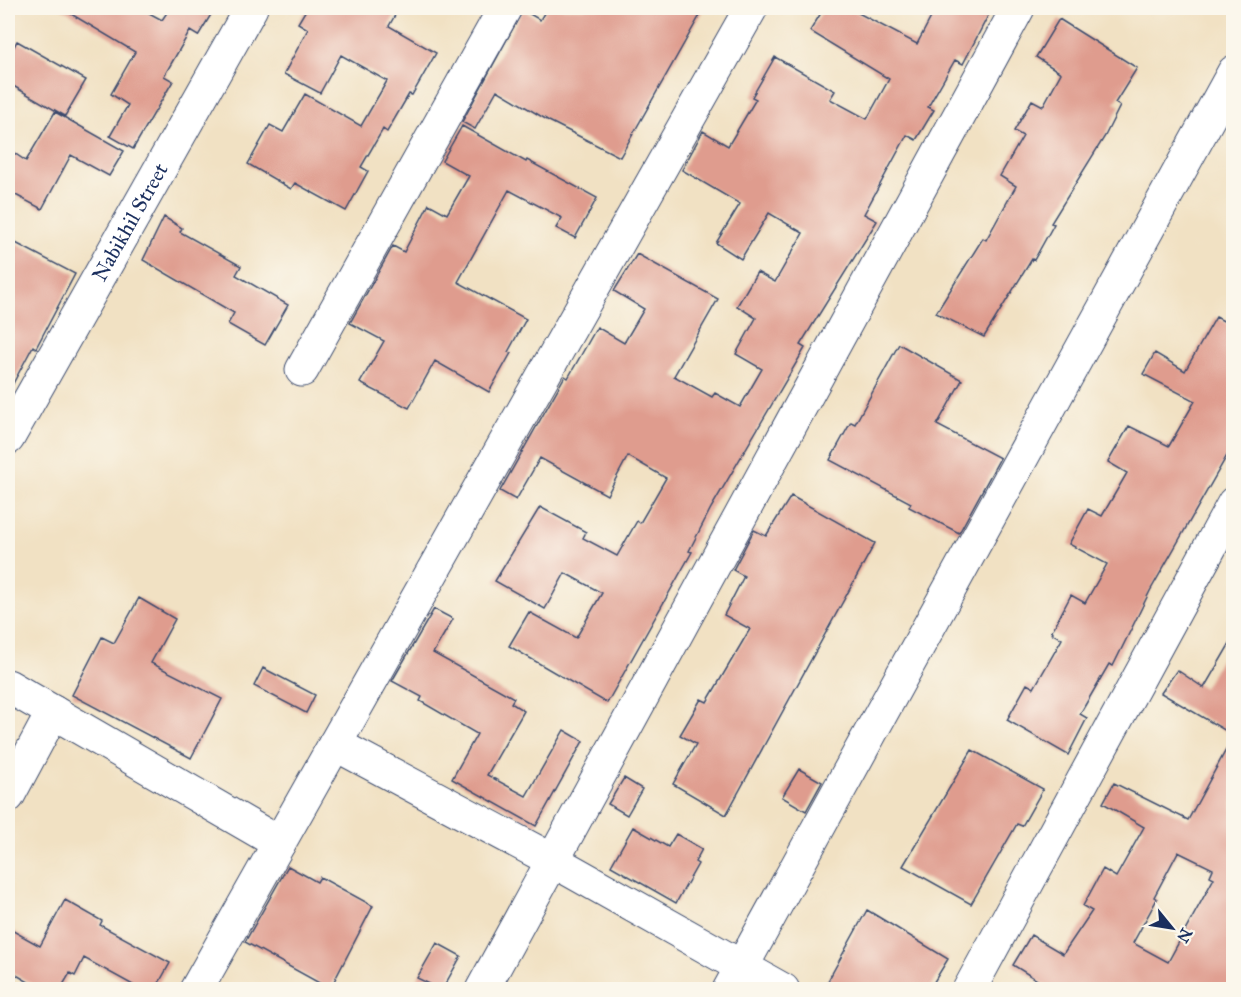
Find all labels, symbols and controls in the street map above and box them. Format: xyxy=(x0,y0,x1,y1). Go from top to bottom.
street label: Nabikhil Street xyxy=(86,158,174,286)
north arrow xyxy=(1142,898,1202,958)
text: N xyxy=(1173,925,1196,946)

